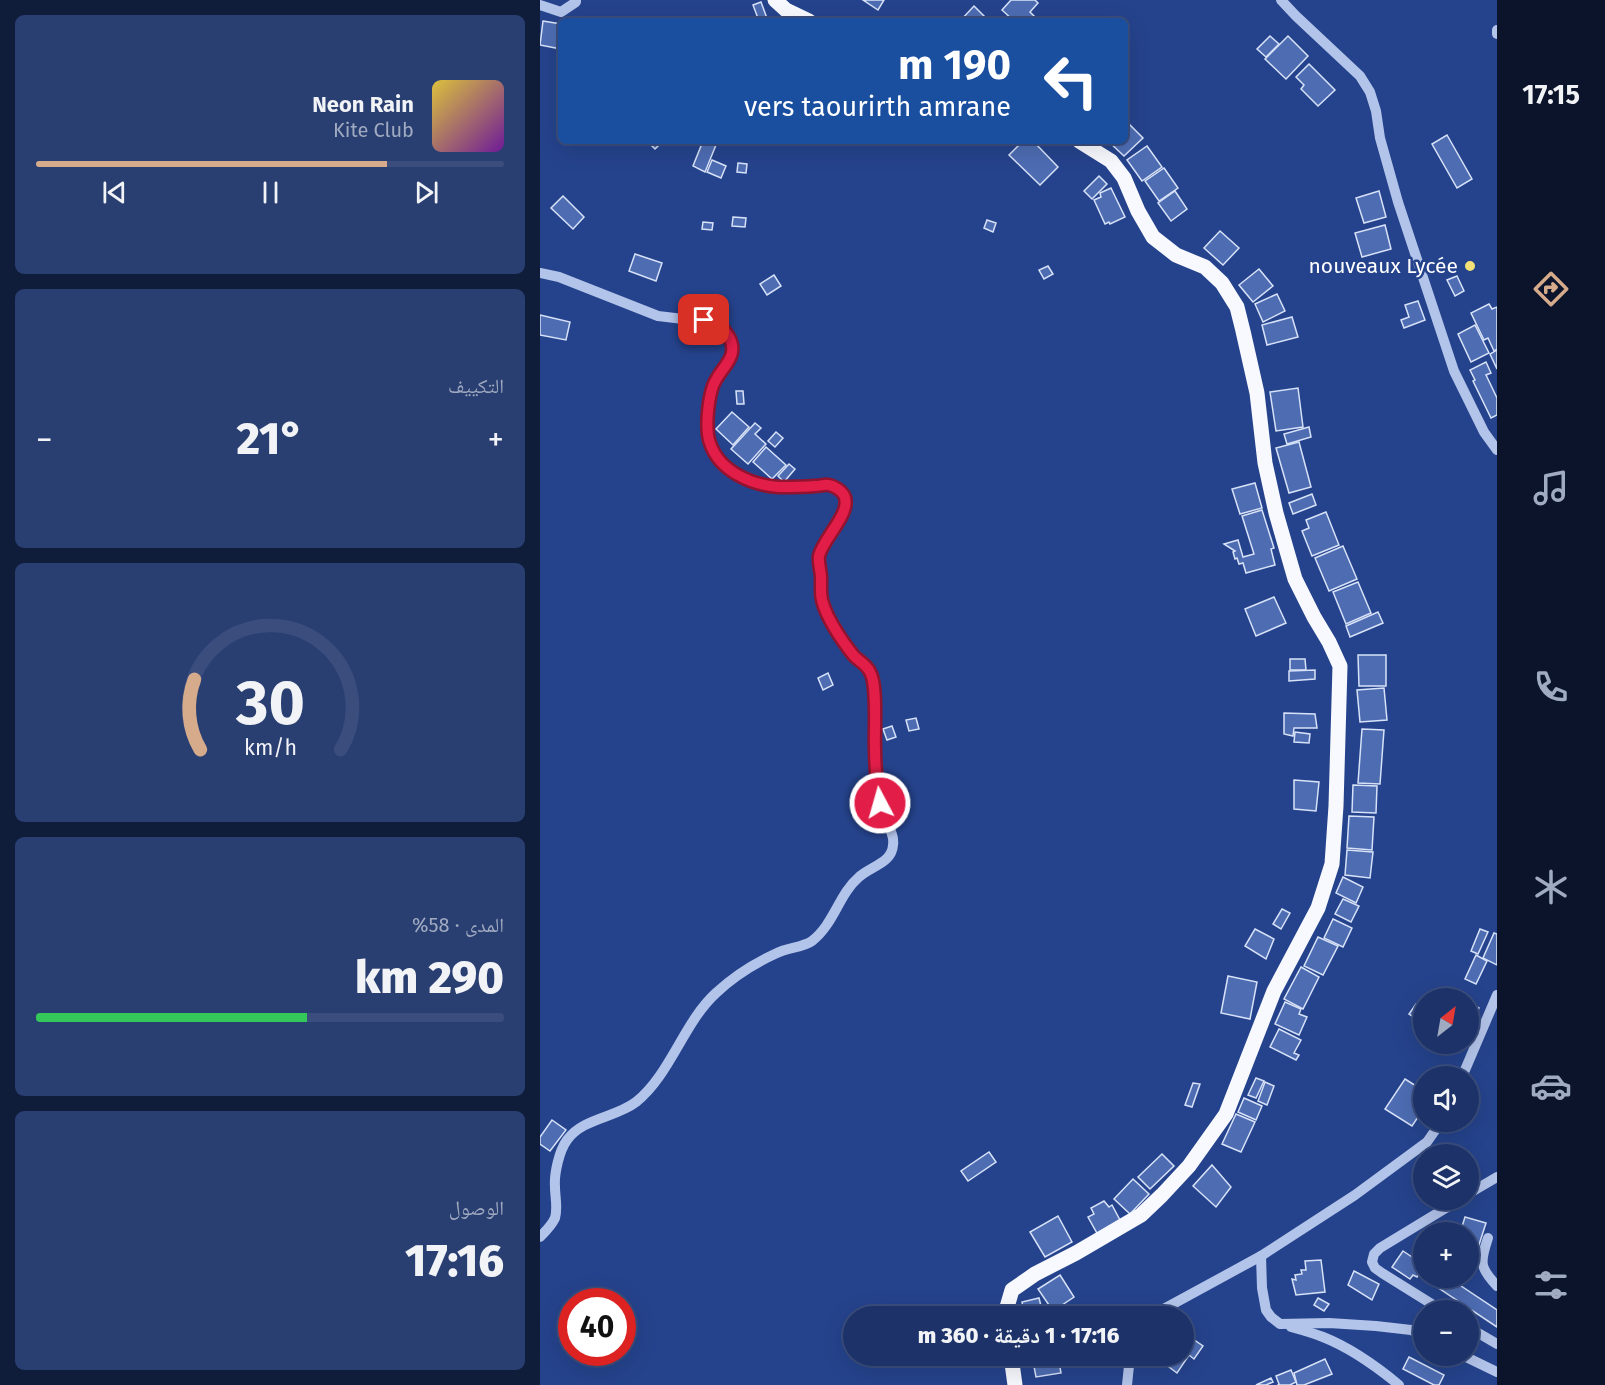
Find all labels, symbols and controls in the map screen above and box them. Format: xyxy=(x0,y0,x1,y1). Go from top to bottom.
text: 190 m xyxy=(898,40,1011,90)
icon: left xyxy=(1032,42,1110,120)
text: 17:15 xyxy=(1522,79,1580,111)
text: Neon Rain xyxy=(312,91,414,118)
text: vers taourirth amrane xyxy=(744,91,1011,123)
text: Kite Club xyxy=(333,118,414,142)
icon: previous xyxy=(98,176,131,209)
icon: pause xyxy=(254,176,287,209)
icon: next xyxy=(410,176,443,209)
place label: nouveaux Lycée xyxy=(1309,253,1458,279)
marker: nouveaux Lycée xyxy=(1463,259,1477,273)
icon: directions xyxy=(1530,268,1572,310)
pin xyxy=(678,294,729,345)
icon: arrive xyxy=(687,303,720,336)
text: التكييف xyxy=(448,374,504,398)
text: 21° xyxy=(236,412,304,466)
text: − xyxy=(36,420,53,460)
text: + xyxy=(488,420,504,460)
icon: music xyxy=(1530,467,1572,509)
text: 30 xyxy=(235,666,304,741)
icon: phone xyxy=(1530,666,1572,708)
text: km/h xyxy=(243,735,297,761)
position arrow xyxy=(848,771,912,835)
icon: climate xyxy=(1530,866,1572,908)
text: المدى · 58% xyxy=(412,913,504,937)
text: 290 km xyxy=(355,951,504,1005)
north arrow xyxy=(1413,988,1479,1054)
map controls xyxy=(1413,988,1479,1366)
icon: car xyxy=(1530,1065,1572,1107)
button: sound xyxy=(1413,1066,1479,1132)
button: layers xyxy=(1413,1144,1479,1210)
text: الوصول xyxy=(449,1196,504,1220)
button: + xyxy=(1413,1222,1479,1288)
text: 17:16 xyxy=(405,1234,504,1288)
icon: filters xyxy=(1530,1264,1572,1306)
speed limit sign: 40 xyxy=(558,1288,636,1366)
button: − xyxy=(1413,1300,1479,1366)
text: 17:16 · 1 دقيقة · 360 m xyxy=(918,1322,1119,1349)

